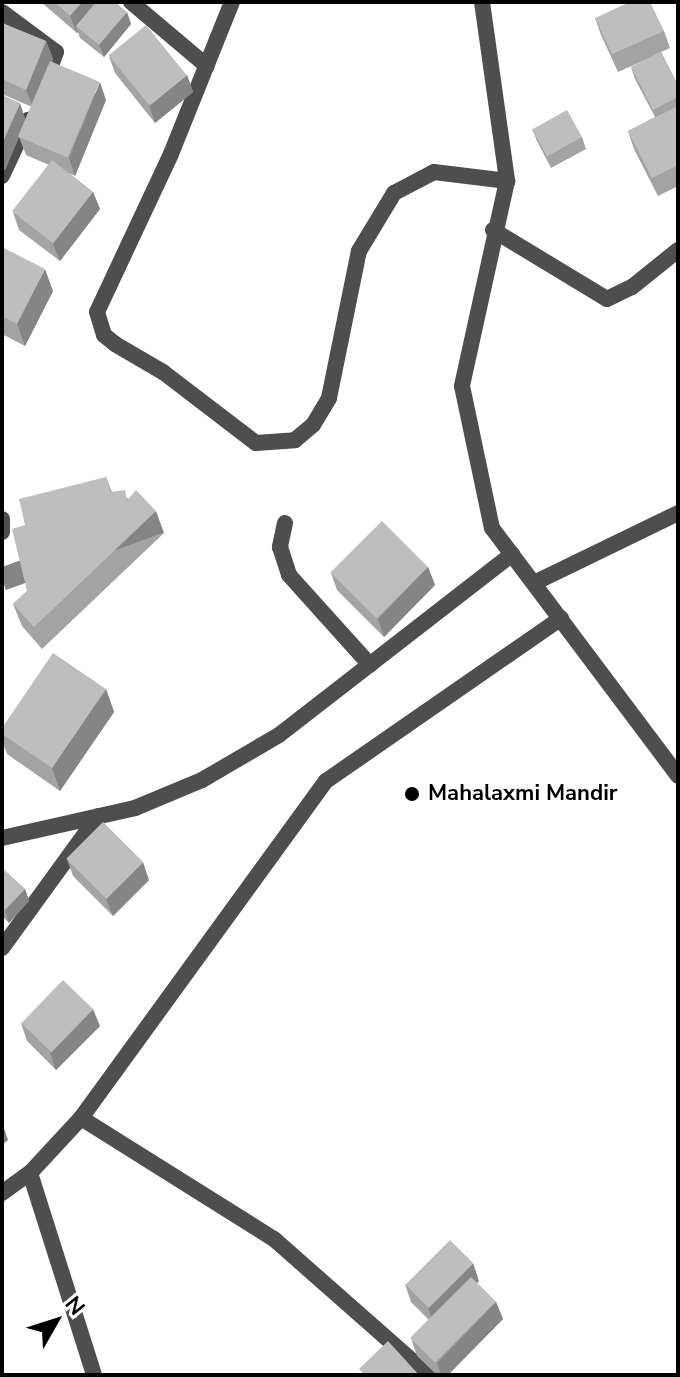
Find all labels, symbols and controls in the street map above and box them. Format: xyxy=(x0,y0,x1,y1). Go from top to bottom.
place label: Mahalaxmi Mandir xyxy=(428,781,617,807)
marker: Mahalaxmi Mandir xyxy=(403,785,421,803)
north arrow xyxy=(16,1281,96,1361)
text: N xyxy=(58,1290,91,1322)

